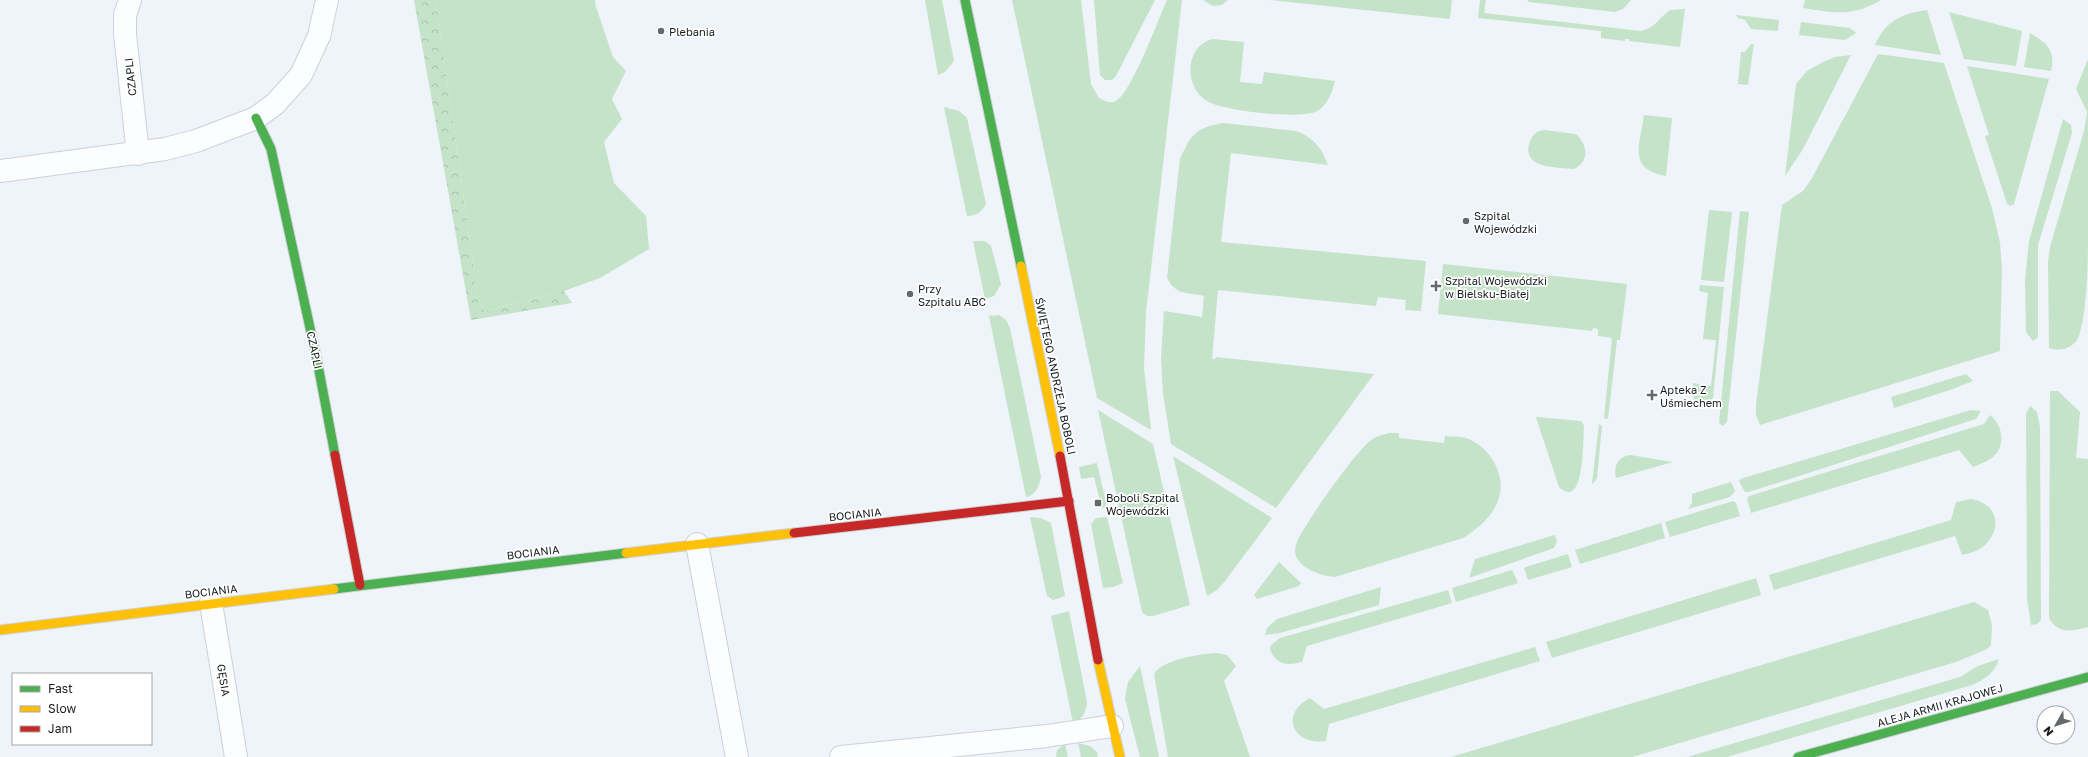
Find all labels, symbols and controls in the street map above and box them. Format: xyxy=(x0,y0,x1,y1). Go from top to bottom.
place label: Plebania xyxy=(669,25,715,38)
marker: Plebania xyxy=(656,26,666,36)
street label: CZAPLI xyxy=(122,57,138,97)
place label: Szpital Wojewódzki xyxy=(1474,209,1537,235)
marker: Szpital Wojewódzki xyxy=(1461,216,1471,226)
place label: Szpital Wojewódzki w Bielsku-Białej xyxy=(1445,274,1547,300)
marker: Szpital Wojewódzki w Bielsku-Białej xyxy=(1430,280,1442,292)
place label: Przy Szpitalu ABC xyxy=(918,282,986,308)
marker: Przy Szpitalu ABC xyxy=(905,289,915,299)
street label: ŚWIĘTEGO ANDRZEJA BOBOLI xyxy=(1033,296,1079,456)
street label: CZAPLI xyxy=(305,330,325,370)
place label: Apteka Z Uśmiechem xyxy=(1660,383,1722,409)
marker: Apteka Z Uśmiechem xyxy=(1647,390,1657,400)
place label: Boboli Szpital Wojewódzki xyxy=(1106,491,1179,517)
marker: Boboli Szpital Wojewódzki xyxy=(1093,498,1103,508)
street label: BOCIANIA xyxy=(828,505,883,523)
street label: BOCIANIA xyxy=(506,542,561,562)
street label: BOCIANIA xyxy=(184,581,239,601)
street label: GĘSIA xyxy=(215,663,233,698)
legend xyxy=(12,673,152,745)
text: Fast xyxy=(48,681,73,696)
street label: ALEJA ARMII KRAJOWEJ xyxy=(1876,681,2004,729)
text: Slow xyxy=(48,701,76,716)
north arrow xyxy=(2036,705,2076,745)
text: Jam xyxy=(48,721,72,736)
text: N xyxy=(2040,724,2056,739)

